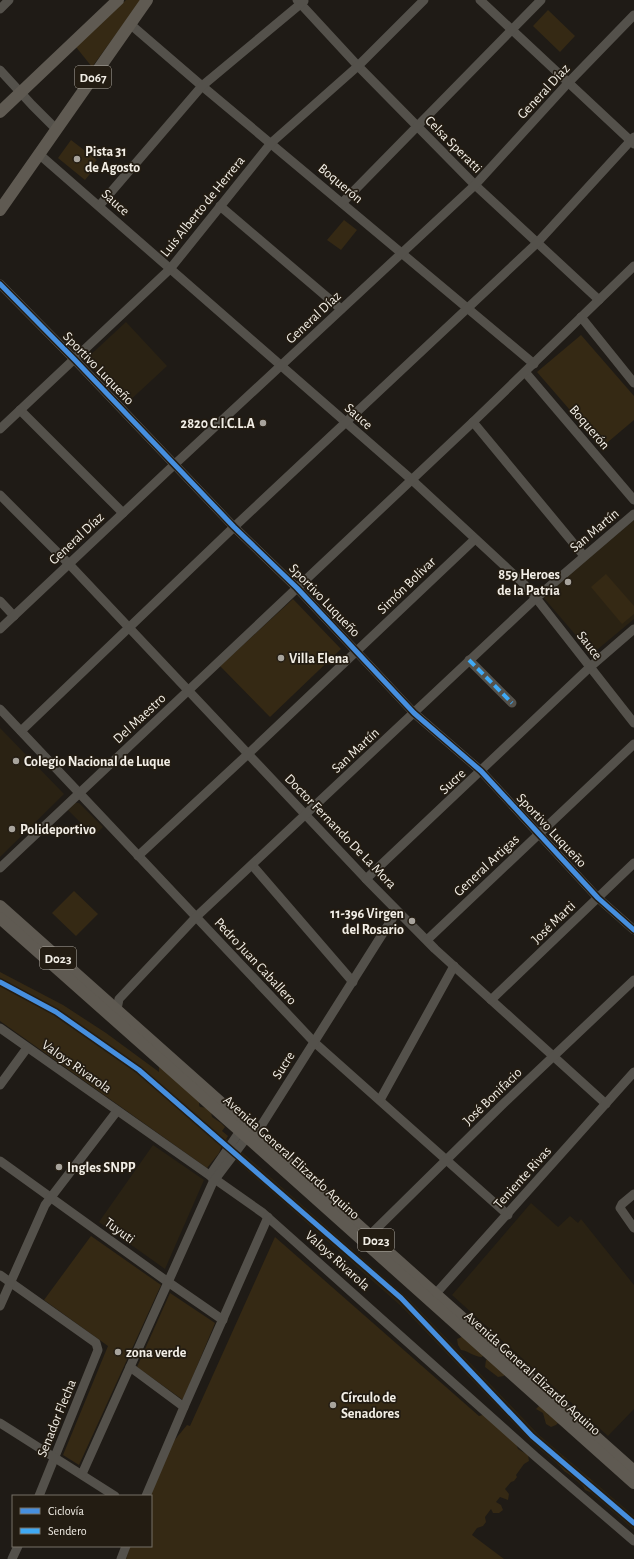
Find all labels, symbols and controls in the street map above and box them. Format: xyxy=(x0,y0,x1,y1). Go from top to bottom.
street label: General Díaz xyxy=(515,61,573,122)
road number: D067 xyxy=(75,66,111,88)
street label: Celsa Speratti xyxy=(422,114,484,176)
place label: Pista 31 de Agosto xyxy=(85,145,140,175)
street label: Luis Alberto de Herrera xyxy=(158,153,248,260)
marker: Pista 31 de Agosto xyxy=(72,154,82,164)
street label: Boquerón xyxy=(315,161,365,206)
street label: Sauce xyxy=(99,187,132,219)
street label: General Díaz xyxy=(283,289,344,347)
street label: Sportivo Luqueño xyxy=(60,329,137,408)
street label: Sauce xyxy=(342,401,375,432)
street label: Boquerón xyxy=(566,403,612,452)
place label: 2820 C.I.C.L.A xyxy=(181,417,256,431)
marker: 2820 C.I.C.L.A xyxy=(258,418,268,428)
street label: San Martín xyxy=(568,506,622,555)
street label: General Díaz xyxy=(46,510,107,568)
street label: Simón Bolivar xyxy=(375,554,439,617)
street label: Sportivo Luqueño xyxy=(286,561,363,640)
place label: 859 Heroes de la Patria xyxy=(497,568,560,598)
marker: 859 Heroes de la Patria xyxy=(563,577,573,587)
street label: Sauce xyxy=(574,629,605,662)
place label: Villa Elena xyxy=(289,652,349,666)
marker: Villa Elena xyxy=(276,653,286,663)
street label: Del Maestro xyxy=(111,691,169,746)
street label: San Martín xyxy=(329,725,382,776)
place label: Colegio Nacional de Luque xyxy=(24,755,171,769)
marker: Colegio Nacional de Luque xyxy=(11,756,21,766)
street label: Sucre xyxy=(437,766,468,797)
street label: Doctor Fernando De La Mora xyxy=(282,772,399,892)
street label: Sportivo Luqueño xyxy=(514,791,589,870)
place label: Polideportivo xyxy=(20,823,96,837)
marker: Polideportivo xyxy=(7,824,17,834)
street label: General Artigas xyxy=(451,832,522,899)
street label: José Marti xyxy=(529,899,578,947)
place label: 11-396 Virgen del Rosario xyxy=(330,907,404,937)
street label: Pedro Juan Caballero xyxy=(211,915,299,1008)
marker: 11-396 Virgen del Rosario xyxy=(407,916,417,926)
road number: D023 xyxy=(40,947,76,969)
street label: Valoys Rivarola xyxy=(39,1038,114,1096)
street label: Sucre xyxy=(270,1049,298,1082)
street label: José Bonifacio xyxy=(461,1065,525,1128)
street label: Avenida General Elizardo Aquino xyxy=(221,1093,362,1222)
street label: Teniente Rivas xyxy=(491,1144,554,1211)
place label: Ingles SNPP xyxy=(67,1161,136,1175)
marker: Ingles SNPP xyxy=(54,1162,64,1172)
street label: Tuyuti xyxy=(102,1215,137,1246)
street label: Valoys Rivarola xyxy=(302,1228,373,1294)
road number: D023 xyxy=(358,1229,394,1251)
street label: Avenida General Elizardo Aquino xyxy=(462,1309,603,1438)
place label: zona verde xyxy=(126,1346,187,1360)
marker: zona verde xyxy=(113,1347,123,1357)
street label: Senador Flecha xyxy=(35,1377,79,1459)
place label: Círculo de Senadores xyxy=(341,1391,400,1421)
marker: Círculo de Senadores xyxy=(328,1400,338,1410)
legend xyxy=(12,1495,152,1547)
text: Ciclovía xyxy=(48,1505,84,1517)
text: Sendero xyxy=(48,1525,87,1537)

